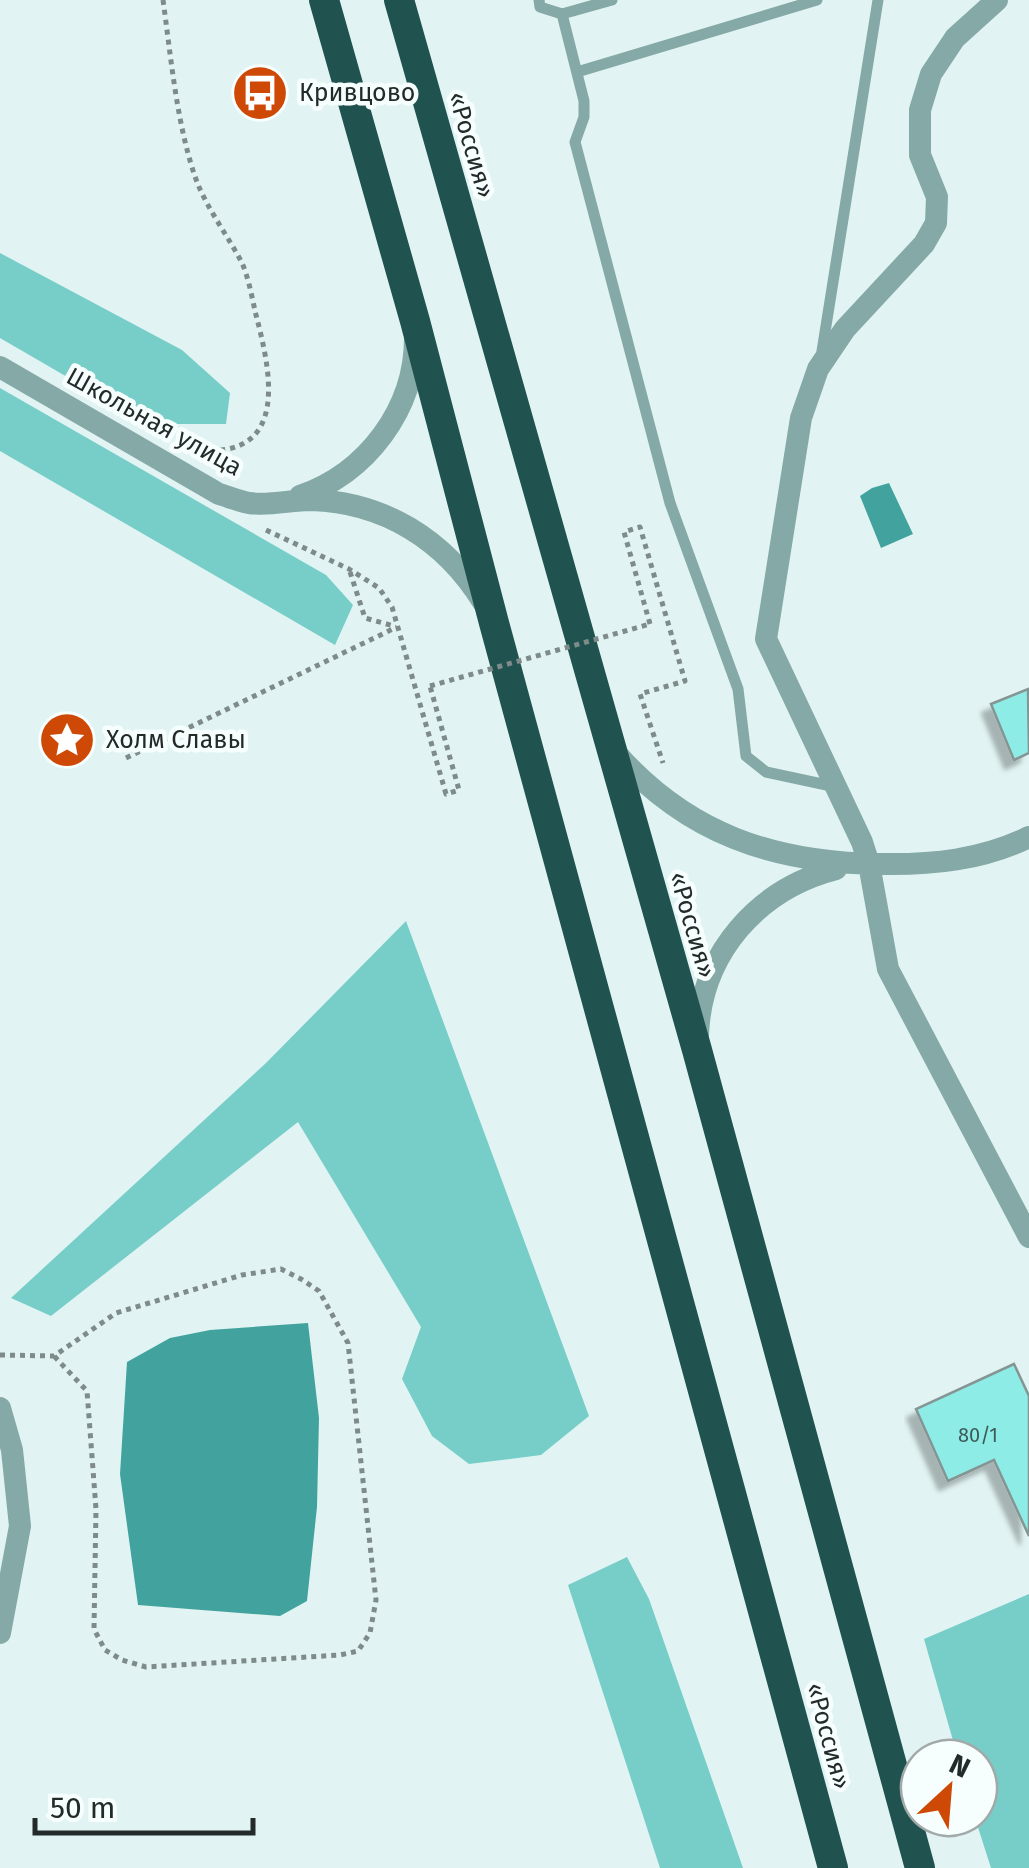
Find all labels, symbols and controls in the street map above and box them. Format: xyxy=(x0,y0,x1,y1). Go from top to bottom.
bus stop icon: Кривцово xyxy=(230,63,290,123)
place label: Кривцово xyxy=(299,78,415,108)
street label: «Россия» xyxy=(442,88,500,202)
street label: Школьная улица xyxy=(61,361,247,483)
place icon: Холм Славы xyxy=(37,710,97,770)
place label: Холм Славы xyxy=(106,725,246,755)
street label: «Россия» xyxy=(663,868,721,982)
house number: 80/1 xyxy=(958,1423,998,1447)
street label: «Россия» xyxy=(799,1679,857,1793)
north arrow xyxy=(899,1738,999,1838)
text: N xyxy=(944,1747,975,1785)
scale bar xyxy=(35,1773,252,1835)
text: 50 m xyxy=(50,1790,115,1826)

